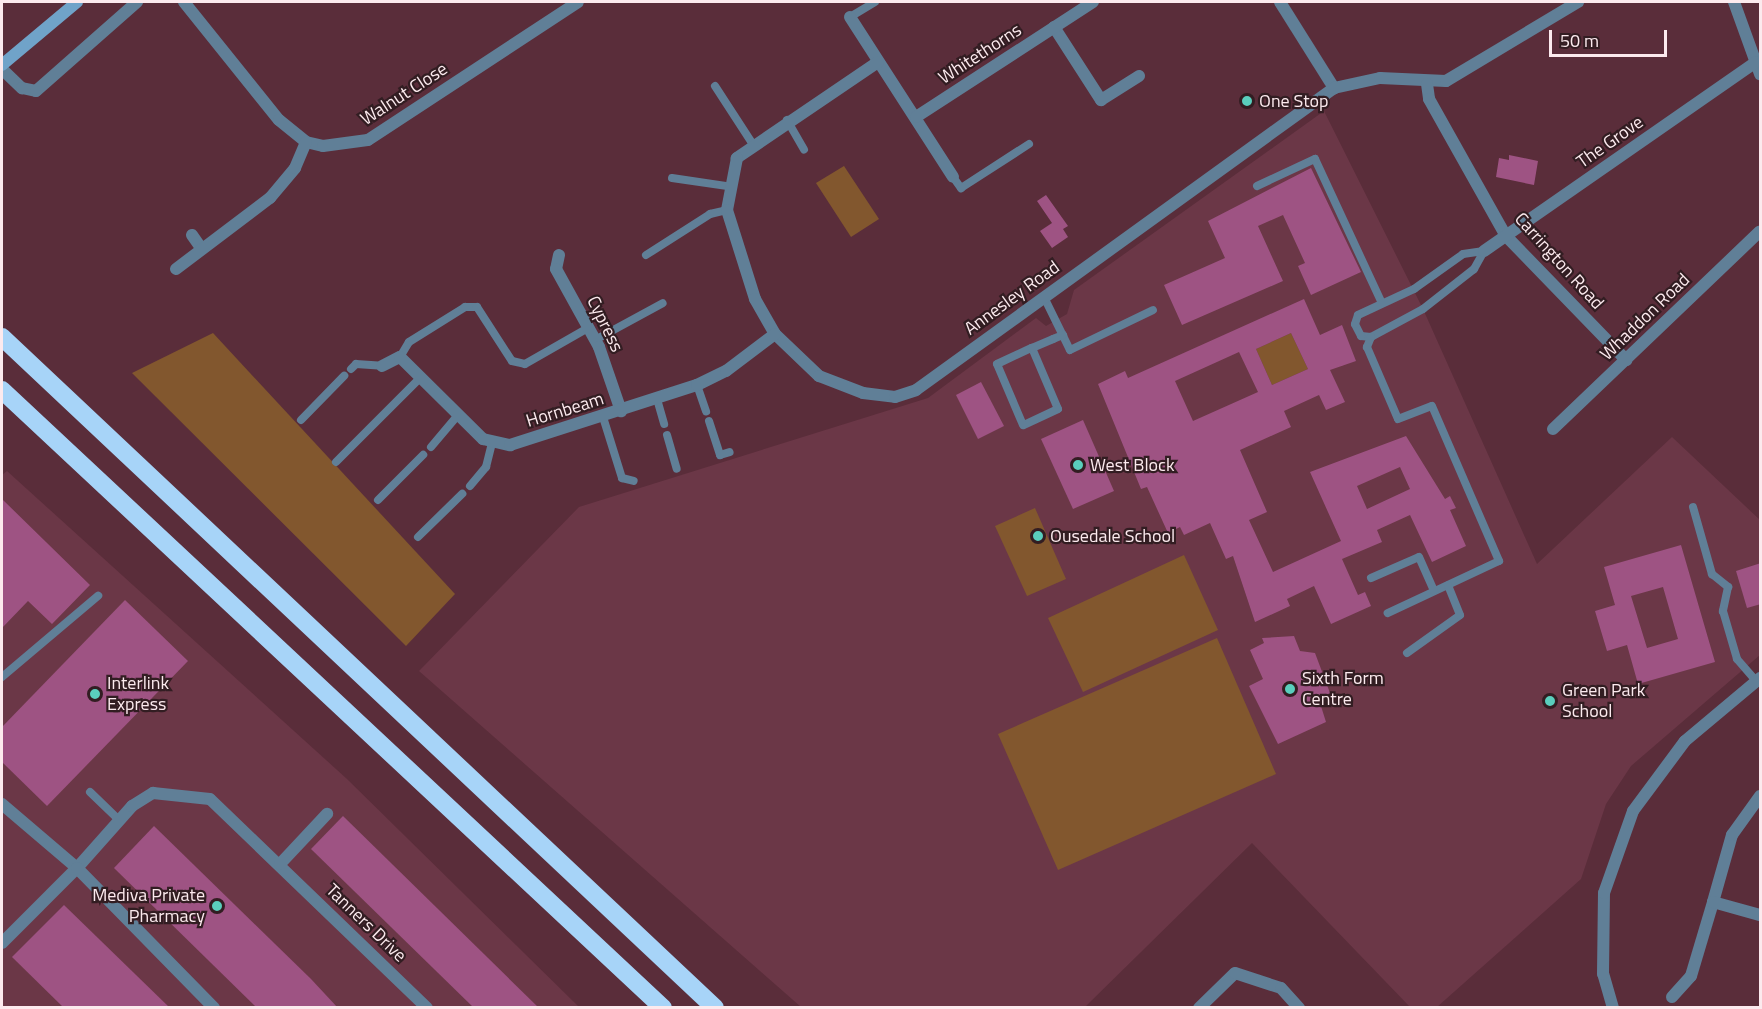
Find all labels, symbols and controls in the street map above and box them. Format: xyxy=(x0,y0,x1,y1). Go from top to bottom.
scale bar xyxy=(1552,18,1670,56)
street label: Whitethorns xyxy=(934,19,1026,89)
text: 50 m xyxy=(1560,27,1599,54)
street label: Walnut Close xyxy=(356,58,452,130)
place label: One Stop xyxy=(1259,90,1328,112)
marker: One Stop xyxy=(1240,94,1254,108)
street label: The Grove xyxy=(1573,111,1647,173)
street label: Carrington Road xyxy=(1510,208,1608,314)
street label: Annesley Road xyxy=(960,256,1064,340)
street label: Whaddon Road xyxy=(1596,269,1694,365)
street label: Cypress xyxy=(582,292,628,356)
street label: Hornbeam xyxy=(524,388,606,432)
place label: West Block xyxy=(1090,454,1175,476)
marker: West Block xyxy=(1071,458,1085,472)
place label: Ousedale School xyxy=(1050,525,1175,547)
marker: Ousedale School xyxy=(1031,529,1045,543)
place label: Sixth Form Centre xyxy=(1302,668,1384,710)
place label: Interlink Express xyxy=(107,673,169,716)
place label: Green Park School xyxy=(1562,680,1645,722)
marker: Sixth Form Centre xyxy=(1283,682,1297,696)
marker: Interlink Express xyxy=(88,687,102,701)
marker: Green Park School xyxy=(1543,694,1557,708)
street label: Tanners Drive xyxy=(321,879,411,967)
place label: Mediva Private Pharmacy xyxy=(92,885,205,928)
marker: Mediva Private Pharmacy xyxy=(210,899,224,913)

